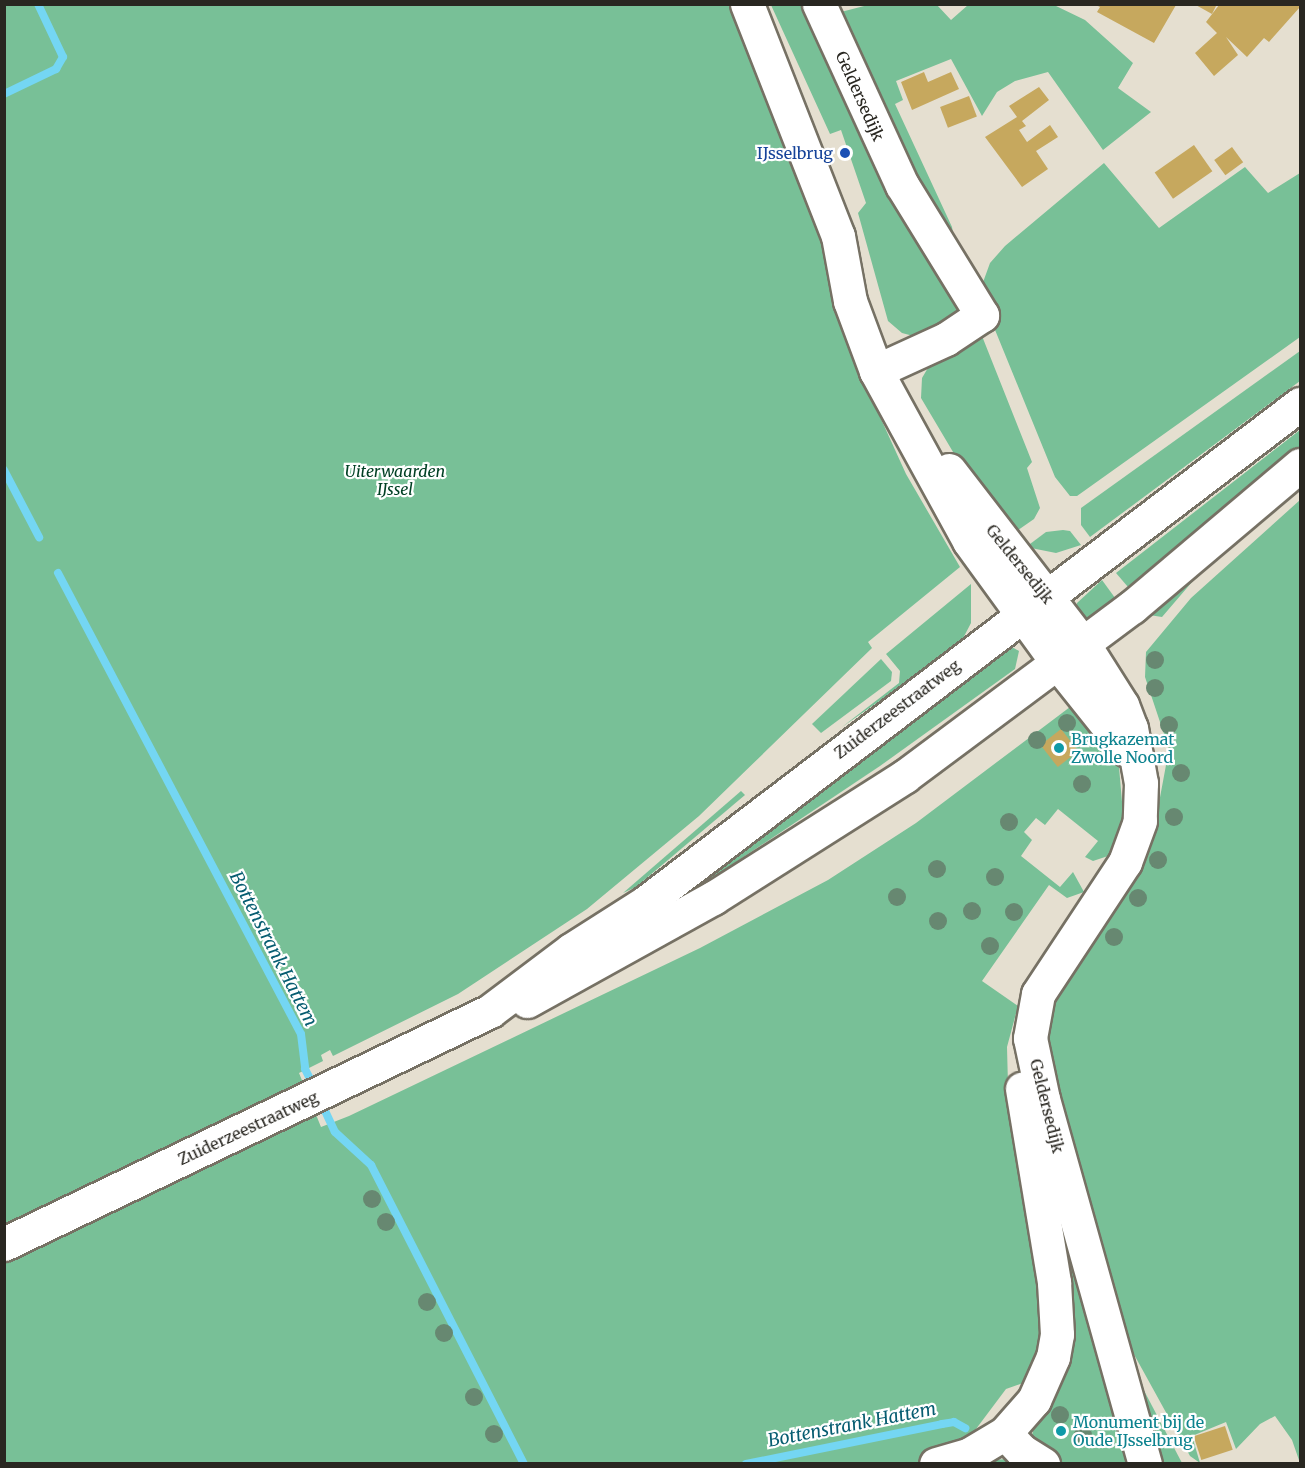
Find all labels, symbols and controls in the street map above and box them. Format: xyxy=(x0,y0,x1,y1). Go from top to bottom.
street label: Geldersedijk xyxy=(832,48,888,144)
place label: IJsselbrug xyxy=(757,143,833,163)
marker: IJsselbrug xyxy=(838,146,852,160)
park label: Uiterwaarden IJssel xyxy=(345,461,445,499)
street label: Geldersedijk xyxy=(982,521,1058,607)
street label: Zuiderzeestraatweg xyxy=(830,655,964,763)
place label: Brugkazemat Zwolle Noord xyxy=(1071,729,1175,767)
marker: Brugkazemat Zwolle Noord xyxy=(1052,741,1066,755)
water label: Bottenstrank Hattem xyxy=(225,868,321,1030)
street label: Geldersedijk xyxy=(1026,1057,1068,1155)
street label: Zuiderzeestraatweg xyxy=(175,1087,321,1169)
water label: Bottenstrank Hattem xyxy=(766,1398,938,1452)
place label: Monument bij de Oude IJsselbrug xyxy=(1073,1412,1204,1450)
marker: Monument bij de Oude IJsselbrug xyxy=(1054,1424,1068,1438)

